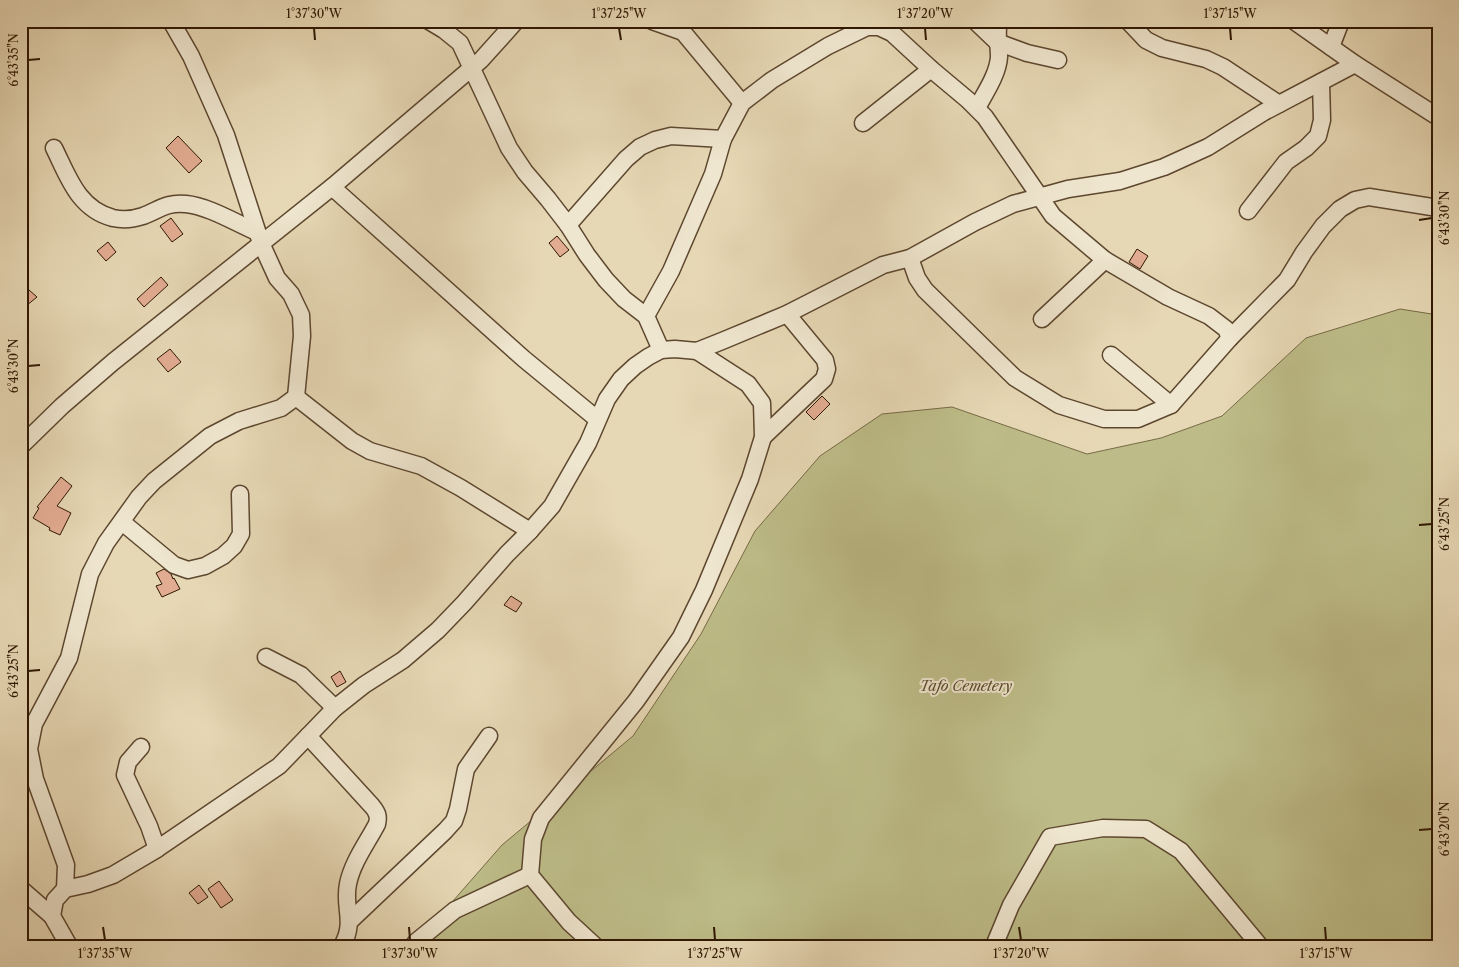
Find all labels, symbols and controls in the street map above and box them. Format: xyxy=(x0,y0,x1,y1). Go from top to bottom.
text: 1°37'30"W xyxy=(286,6,343,21)
text: 1°37'25"W xyxy=(592,6,647,21)
text: 1°37'20"W xyxy=(897,6,954,21)
text: 1°37'15"W xyxy=(1203,6,1257,21)
text: 6°43'35"N xyxy=(6,33,21,87)
text: 6°43'30"N xyxy=(1437,191,1452,245)
text: 6°43'30"N xyxy=(6,339,21,393)
text: 6°43'25"N xyxy=(1437,497,1452,551)
text: 6°43'25"N xyxy=(6,644,21,698)
park label: Tafo Cemetery xyxy=(920,677,1012,695)
text: 6°43'20"N xyxy=(1437,801,1452,856)
text: 1°37'35"W xyxy=(78,946,133,961)
text: 1°37'30"W xyxy=(382,946,439,961)
text: 1°37'25"W xyxy=(688,946,743,961)
text: 1°37'20"W xyxy=(993,946,1050,961)
text: 1°37'15"W xyxy=(1299,946,1353,961)

